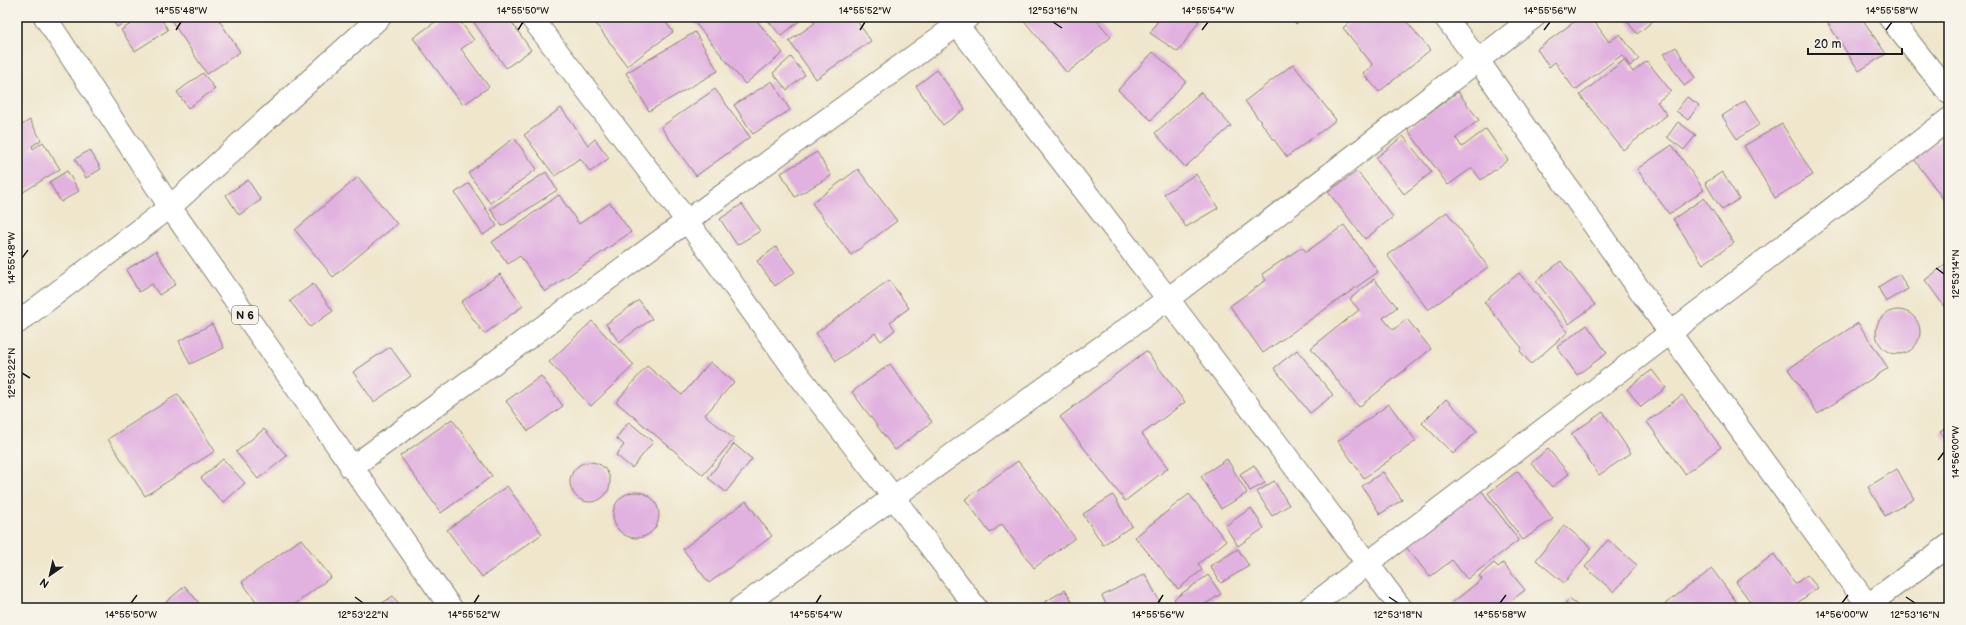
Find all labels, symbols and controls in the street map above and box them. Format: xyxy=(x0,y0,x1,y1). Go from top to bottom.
text: 14°55'48"W xyxy=(155,5,207,17)
text: 14°55'50"W xyxy=(497,5,549,17)
text: 14°55'52"W xyxy=(839,5,891,17)
text: 12°53'16"N xyxy=(1028,5,1078,17)
text: 14°55'54"W xyxy=(1182,5,1234,17)
text: 14°55'56"W xyxy=(1524,5,1576,17)
text: 14°55'58"W xyxy=(1866,5,1918,17)
scale bar xyxy=(1808,30,1902,56)
text: 20 m xyxy=(1814,37,1841,52)
text: 14°55'48"W xyxy=(6,232,18,284)
text: 12°53'14"N xyxy=(1950,249,1962,299)
road number: N 6 xyxy=(232,306,258,324)
text: 12°53'22"N xyxy=(6,347,18,399)
text: 14°56'00"W xyxy=(1950,426,1962,478)
north arrow xyxy=(30,555,70,595)
text: N xyxy=(38,575,52,591)
text: 14°55'50"W xyxy=(105,609,157,621)
text: 12°53'22"N xyxy=(337,609,389,621)
text: 14°55'52"W xyxy=(448,609,500,621)
text: 14°55'54"W xyxy=(790,609,842,621)
text: 14°55'56"W xyxy=(1132,609,1184,621)
text: 12°53'18"N xyxy=(1373,609,1423,621)
text: 14°55'58"W xyxy=(1474,609,1526,621)
text: 14°56'00"W xyxy=(1816,609,1868,621)
text: 12°53'16"N xyxy=(1890,609,1940,621)

